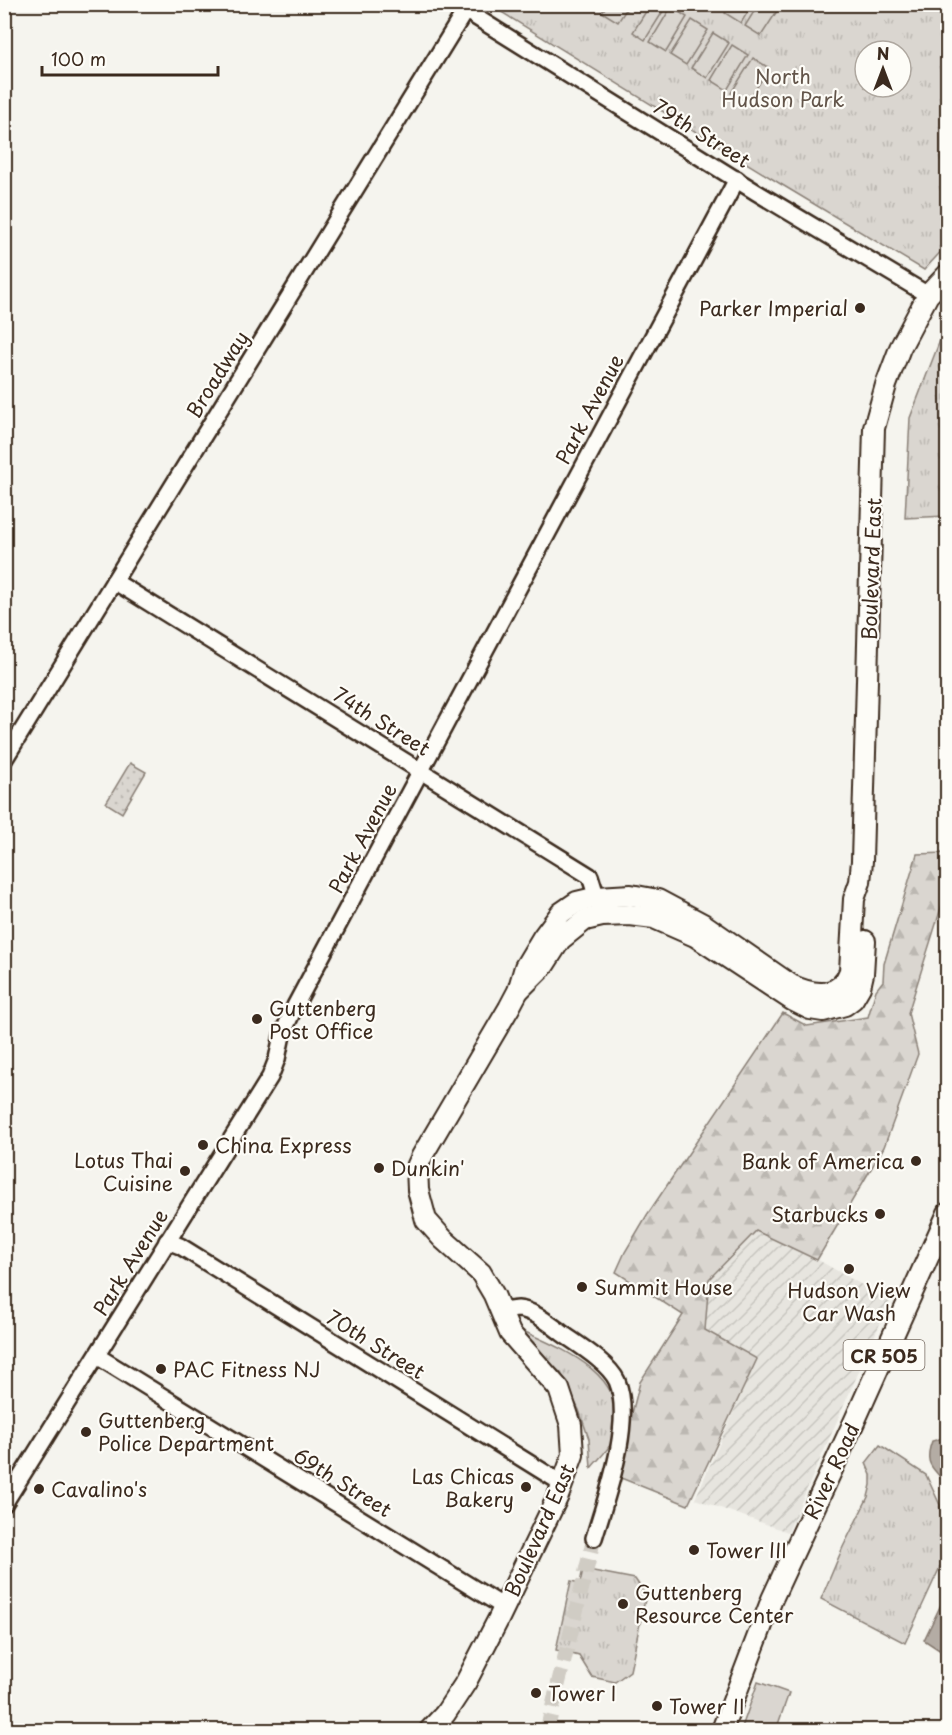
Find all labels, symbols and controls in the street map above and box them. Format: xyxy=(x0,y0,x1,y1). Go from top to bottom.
scale bar xyxy=(42,39,218,77)
north arrow xyxy=(853,39,913,99)
text: N xyxy=(877,41,889,65)
text: 100 m xyxy=(51,45,106,72)
park label: North Hudson Park xyxy=(722,61,844,114)
street label: 79th Street xyxy=(648,91,756,175)
place label: Parker Imperial xyxy=(699,293,848,323)
marker: Parker Imperial xyxy=(853,301,867,315)
street label: Broadway xyxy=(178,325,256,423)
street label: Park Avenue xyxy=(547,349,631,469)
street label: Boulevard East xyxy=(854,497,888,641)
street label: 74th Street xyxy=(328,679,436,763)
street label: Park Avenue xyxy=(320,778,404,898)
place label: Guttenberg Post Office xyxy=(269,993,376,1046)
marker: Guttenberg Post Office xyxy=(250,1012,264,1026)
place label: China Express xyxy=(215,1130,352,1160)
marker: China Express xyxy=(196,1138,210,1152)
place label: Lotus Thai Cuisine xyxy=(74,1145,173,1198)
place label: Bank of America xyxy=(741,1146,904,1176)
place label: Dunkin' xyxy=(391,1153,465,1183)
marker: Bank of America xyxy=(909,1154,923,1168)
marker: Dunkin' xyxy=(372,1161,386,1175)
marker: Lotus Thai Cuisine xyxy=(178,1164,192,1178)
place label: Starbucks xyxy=(771,1199,868,1229)
street label: Park Avenue xyxy=(85,1203,175,1321)
marker: Starbucks xyxy=(873,1207,887,1221)
marker: Hudson View Car Wash xyxy=(842,1262,856,1276)
place label: Summit House xyxy=(594,1272,733,1302)
place label: Hudson View Car Wash xyxy=(788,1275,911,1328)
marker: Summit House xyxy=(575,1280,589,1294)
street label: 70th Street xyxy=(321,1302,431,1386)
road number: CR 505 xyxy=(844,1340,924,1370)
place label: PAC Fitness NJ xyxy=(173,1354,321,1384)
marker: PAC Fitness NJ xyxy=(154,1362,168,1376)
place label: Guttenberg Police Department xyxy=(98,1405,274,1458)
street label: River Road xyxy=(796,1418,866,1524)
marker: Guttenberg Police Department xyxy=(79,1425,93,1439)
street label: 69th Street xyxy=(288,1440,398,1524)
street label: Boulevard East xyxy=(496,1459,582,1601)
place label: Las Chicas Bakery xyxy=(412,1461,514,1514)
place label: Cavalino's xyxy=(51,1474,147,1504)
marker: Las Chicas Bakery xyxy=(519,1480,533,1494)
marker: Cavalino's xyxy=(32,1482,46,1496)
place label: Tower III xyxy=(706,1535,787,1565)
marker: Tower III xyxy=(687,1543,701,1557)
place label: Guttenberg Resource Center xyxy=(635,1577,794,1630)
marker: Guttenberg Resource Center xyxy=(616,1597,630,1611)
place label: Tower I xyxy=(548,1678,616,1708)
marker: Tower I xyxy=(529,1686,543,1700)
place label: Tower II xyxy=(669,1691,744,1721)
marker: Tower II xyxy=(650,1699,664,1713)

